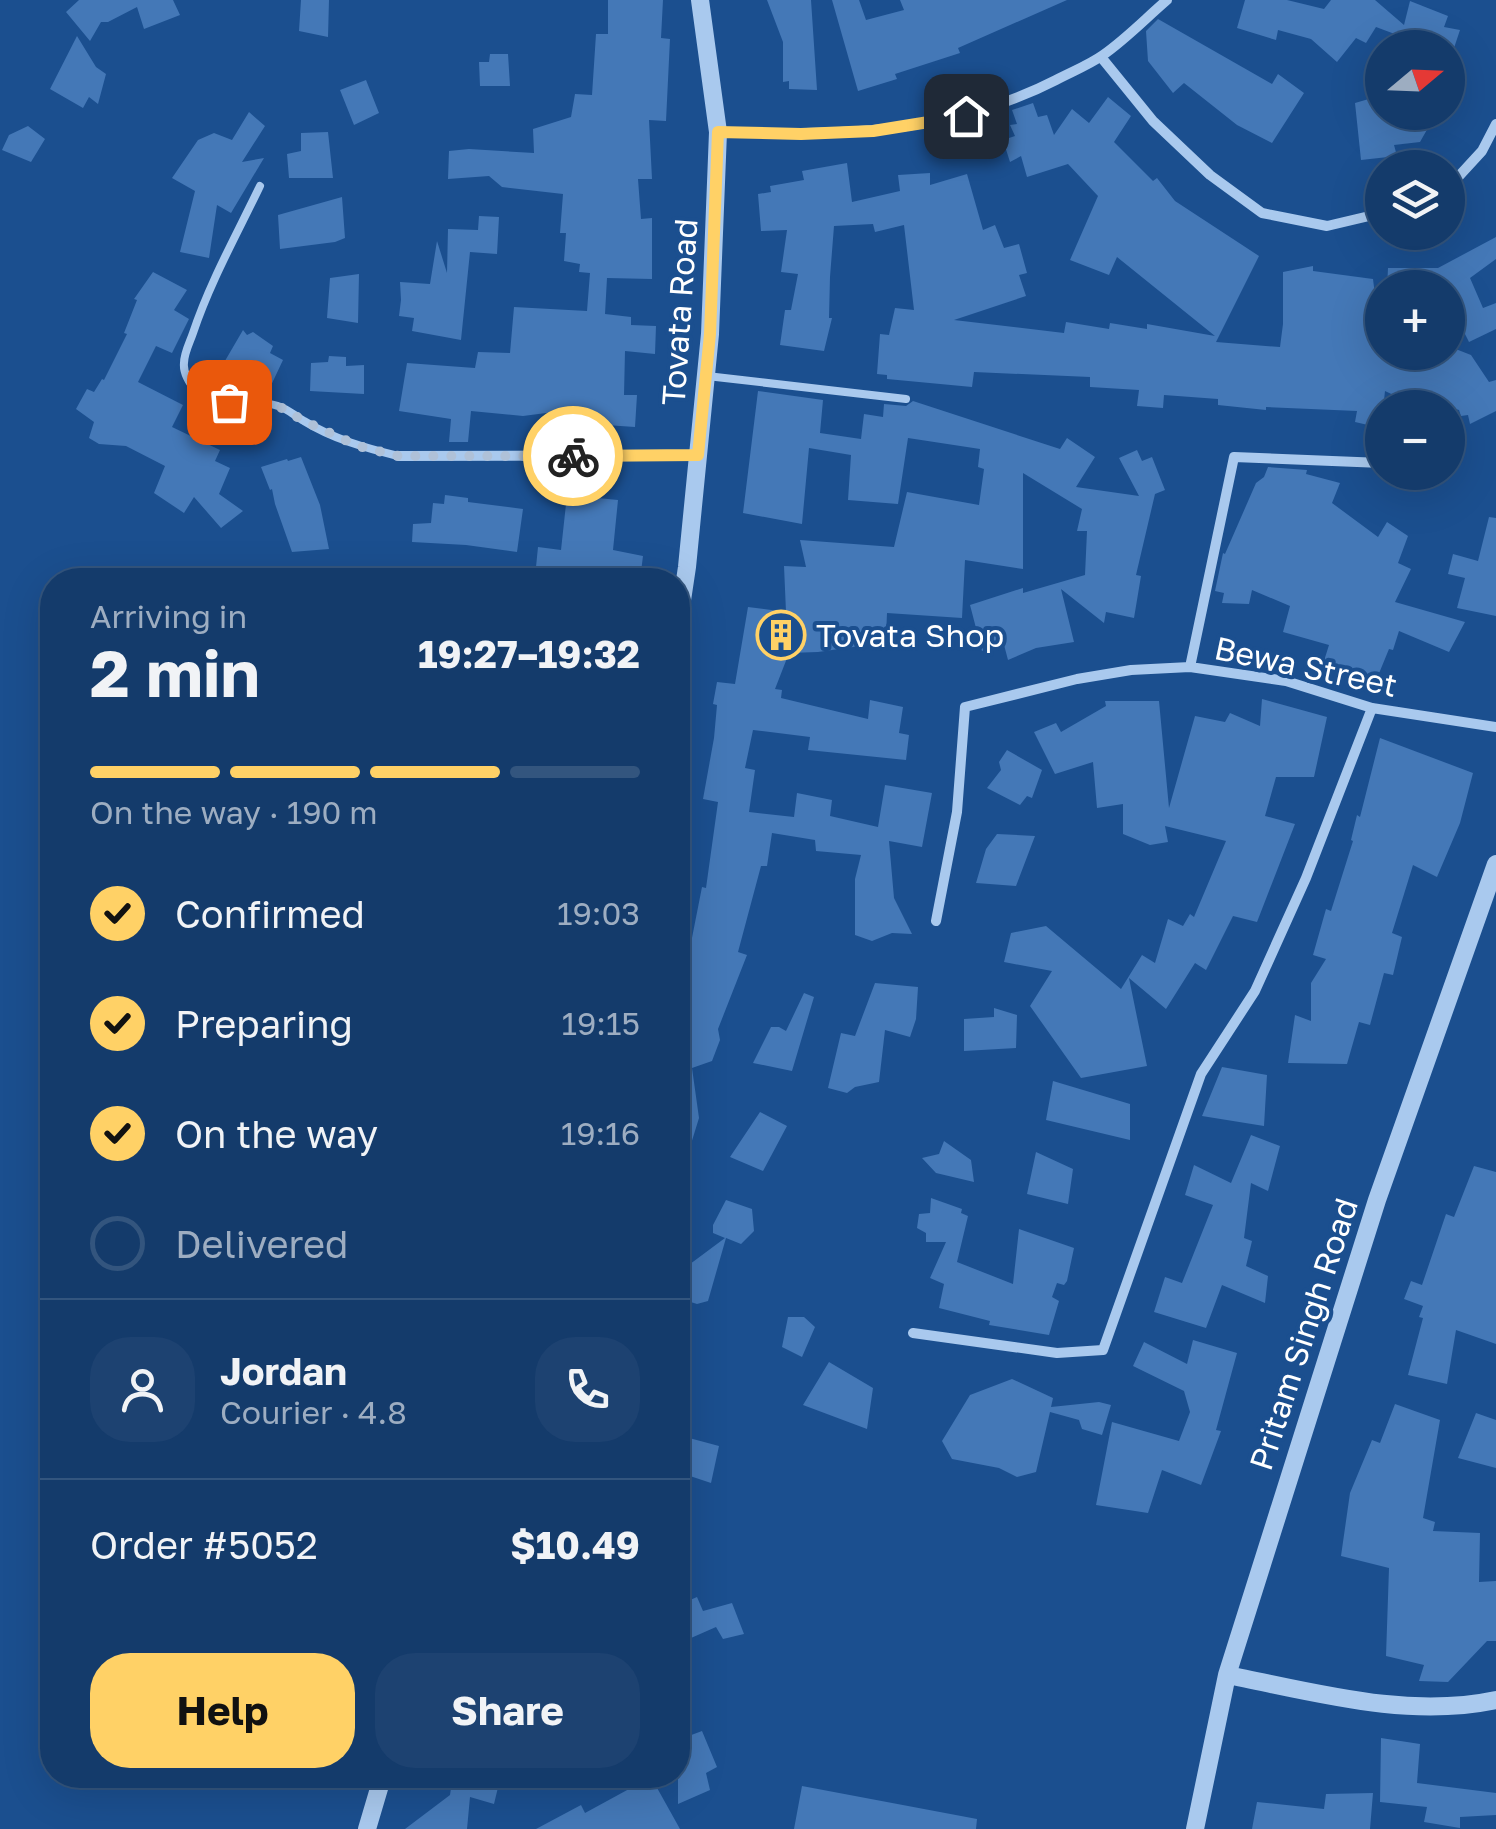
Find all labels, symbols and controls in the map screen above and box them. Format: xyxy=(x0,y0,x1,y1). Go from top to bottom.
north arrow xyxy=(1365,30,1465,130)
map controls xyxy=(1365,30,1465,490)
pin xyxy=(924,74,1009,159)
icon: home xyxy=(939,89,994,144)
button: layers xyxy=(1365,150,1465,250)
street label: Tovata Road xyxy=(654,217,704,407)
button: + xyxy=(1365,270,1465,370)
pin xyxy=(187,360,272,445)
icon: bag xyxy=(202,375,257,430)
button: − xyxy=(1365,390,1465,490)
courier xyxy=(523,406,623,506)
icon: bike xyxy=(546,429,601,484)
text: Arriving in xyxy=(90,597,247,635)
building icon: Tovata Shop xyxy=(755,609,807,661)
place label: Tovata Shop xyxy=(816,616,1004,654)
street label: Bewa Street xyxy=(1211,628,1401,704)
text: 19:27–19:32 xyxy=(418,631,640,676)
text: 2 min xyxy=(90,633,260,711)
text: On the way · 190 m xyxy=(90,793,378,831)
icon: check xyxy=(90,886,145,941)
text: Confirmed xyxy=(175,891,365,936)
text: 19:03 xyxy=(557,894,640,932)
icon: check xyxy=(90,996,145,1051)
text: Preparing xyxy=(175,1001,353,1046)
text: 19:15 xyxy=(561,1004,640,1042)
icon: check xyxy=(90,1106,145,1161)
text: On the way xyxy=(175,1111,378,1156)
text: 19:16 xyxy=(561,1114,640,1152)
street label: Pritam Singh Road xyxy=(1241,1193,1365,1475)
text: Delivered xyxy=(175,1221,348,1266)
button: person xyxy=(90,1337,195,1442)
button: phone xyxy=(535,1337,640,1442)
text: Jordan xyxy=(220,1348,347,1393)
text: Courier · 4.8 xyxy=(220,1393,407,1431)
text: Order #5052 xyxy=(90,1522,318,1567)
text: $10.49 xyxy=(510,1522,640,1567)
button: Help xyxy=(90,1653,355,1768)
button: Share xyxy=(375,1653,640,1768)

